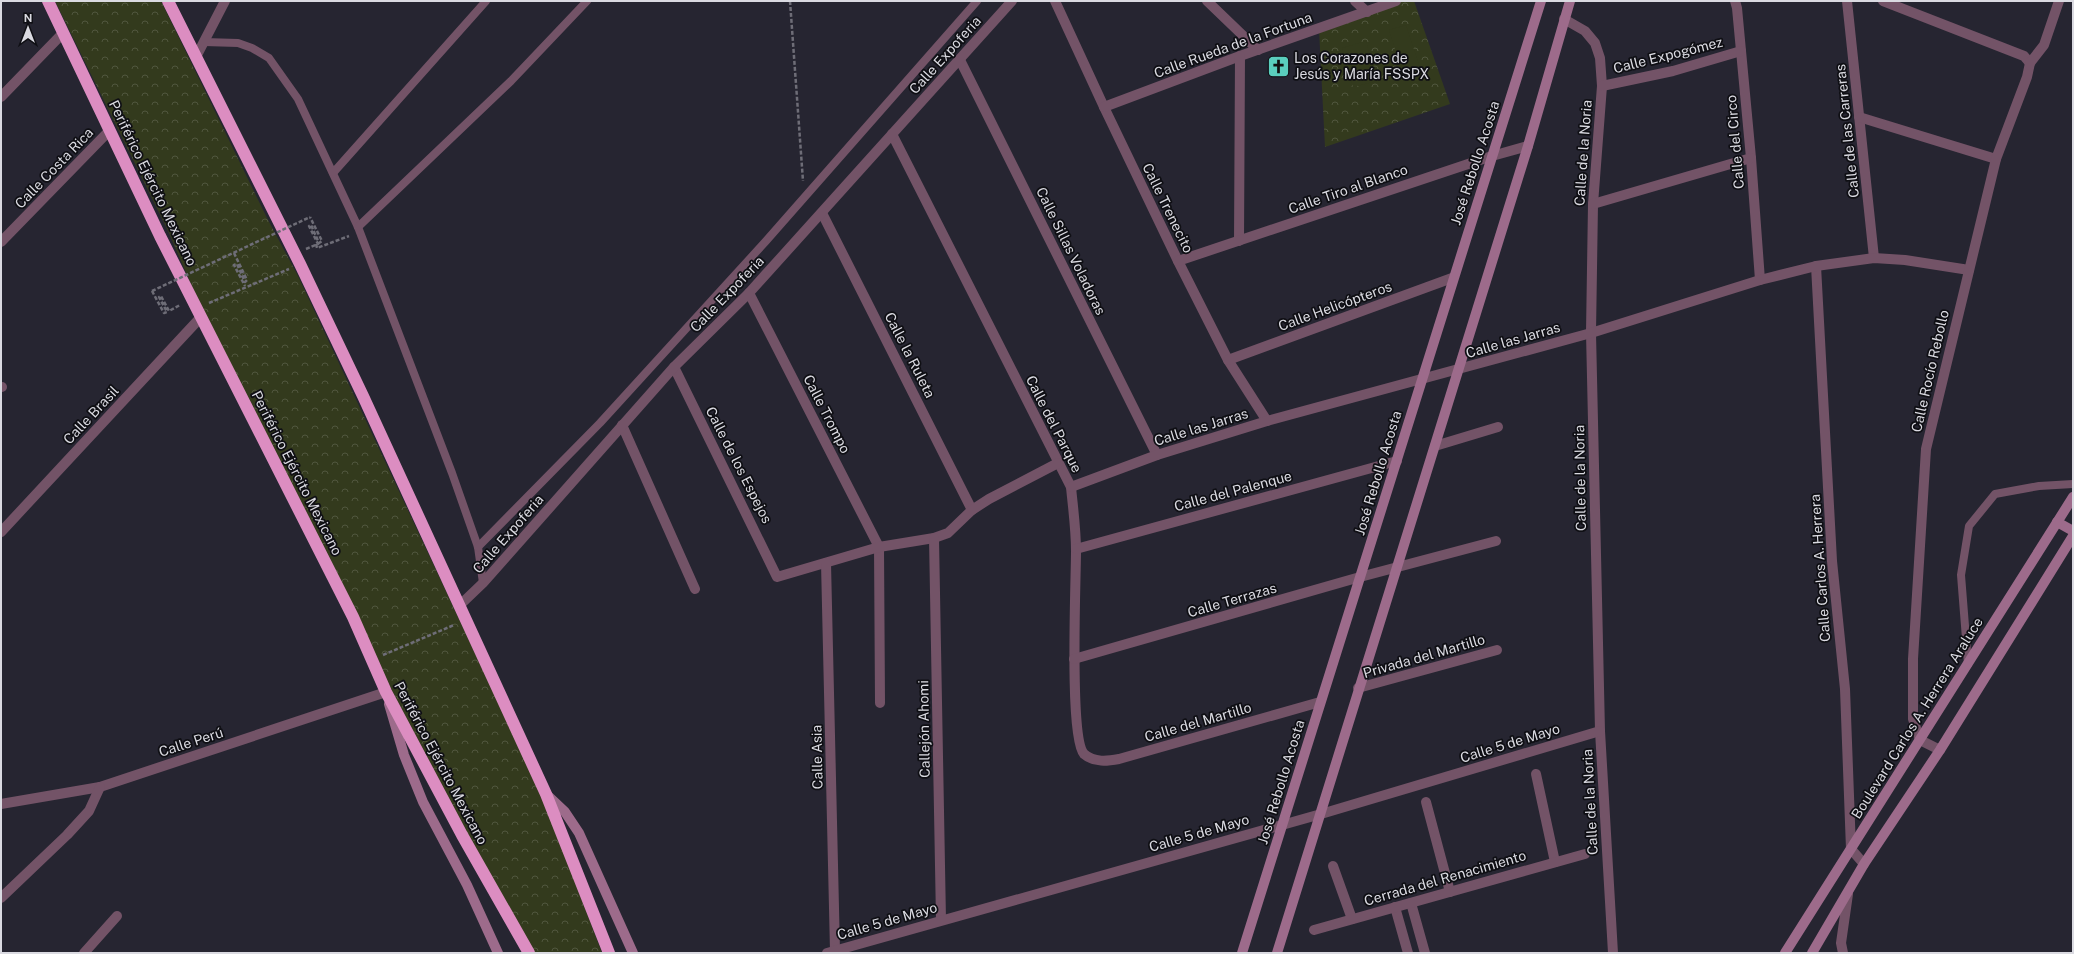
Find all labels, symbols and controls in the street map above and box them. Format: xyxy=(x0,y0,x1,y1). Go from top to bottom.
north arrow xyxy=(8,8,48,48)
street label: Calle Rueda de la Fortuna xyxy=(1152,9,1314,81)
text: N xyxy=(24,12,32,24)
street label: Calle Expoferia xyxy=(906,13,984,97)
street label: Calle Expogómez xyxy=(1612,34,1725,76)
place label: Los Corazones de Jesús y María FSSPX xyxy=(1294,50,1429,82)
church icon: Los Corazones de Jesús y María FSSPX xyxy=(1266,53,1292,79)
street label: Calle de las Carreras xyxy=(1832,63,1862,199)
street label: Calle del Circo xyxy=(1723,94,1747,190)
street label: Periférico Ejército Mexicano xyxy=(106,98,200,268)
street label: José Rebollo Acosta xyxy=(1447,99,1503,227)
street label: Calle de la Noria xyxy=(1571,99,1595,207)
street label: Calle Costa Rica xyxy=(12,124,96,212)
street label: Calle Trenecito xyxy=(1139,161,1197,256)
street label: Calle Tiro al Blanco xyxy=(1286,161,1410,217)
street label: Calle Sillas Voladoras xyxy=(1033,184,1109,318)
street label: Calle Expoferia xyxy=(687,253,767,335)
street label: Calle Helicópteros xyxy=(1276,278,1394,334)
street label: Calle Rocío Rebollo xyxy=(1908,308,1952,434)
street label: Calle la Ruleta xyxy=(882,309,938,401)
street label: Calle las Jarras xyxy=(1464,319,1562,361)
street label: Calle Trompo xyxy=(800,372,854,456)
street label: Calle del Parque xyxy=(1023,373,1085,475)
street label: Calle Brasil xyxy=(60,383,122,447)
street label: Periférico Ejército Mexicano xyxy=(248,388,346,558)
street label: Calle de los Espejos xyxy=(703,404,775,526)
street label: Calle las Jarras xyxy=(1152,405,1250,449)
street label: José Rebollo Acosta xyxy=(1351,409,1405,537)
street label: Calle de la Noria xyxy=(1571,425,1589,531)
street label: Calle del Palenque xyxy=(1172,468,1294,514)
street label: Calle Expoferia xyxy=(470,491,546,577)
street label: Calle Carlos A. Herrera xyxy=(1807,494,1833,642)
street label: Calle Terrazas xyxy=(1186,580,1278,620)
street label: Boulevard Carlos A. Herrera Araluce xyxy=(1848,614,1986,822)
street label: Privada del Martillo xyxy=(1361,631,1487,681)
street label: Periférico Ejército Mexicano xyxy=(391,679,491,847)
street label: Callejón Ahomi xyxy=(915,680,933,778)
street label: Calle del Martillo xyxy=(1143,699,1253,745)
street label: José Rebollo Acosta xyxy=(1254,718,1308,846)
street label: Calle 5 de Mayo xyxy=(1458,720,1562,766)
street label: Calle Perú xyxy=(157,724,225,760)
street label: Calle Asia xyxy=(808,725,826,789)
street label: Calle de la Noria xyxy=(1579,749,1601,855)
street label: Calle 5 de Mayo xyxy=(1147,811,1251,855)
street label: Cerrada del Renacimiento xyxy=(1362,847,1528,909)
street label: Calle 5 de Mayo xyxy=(835,899,939,943)

